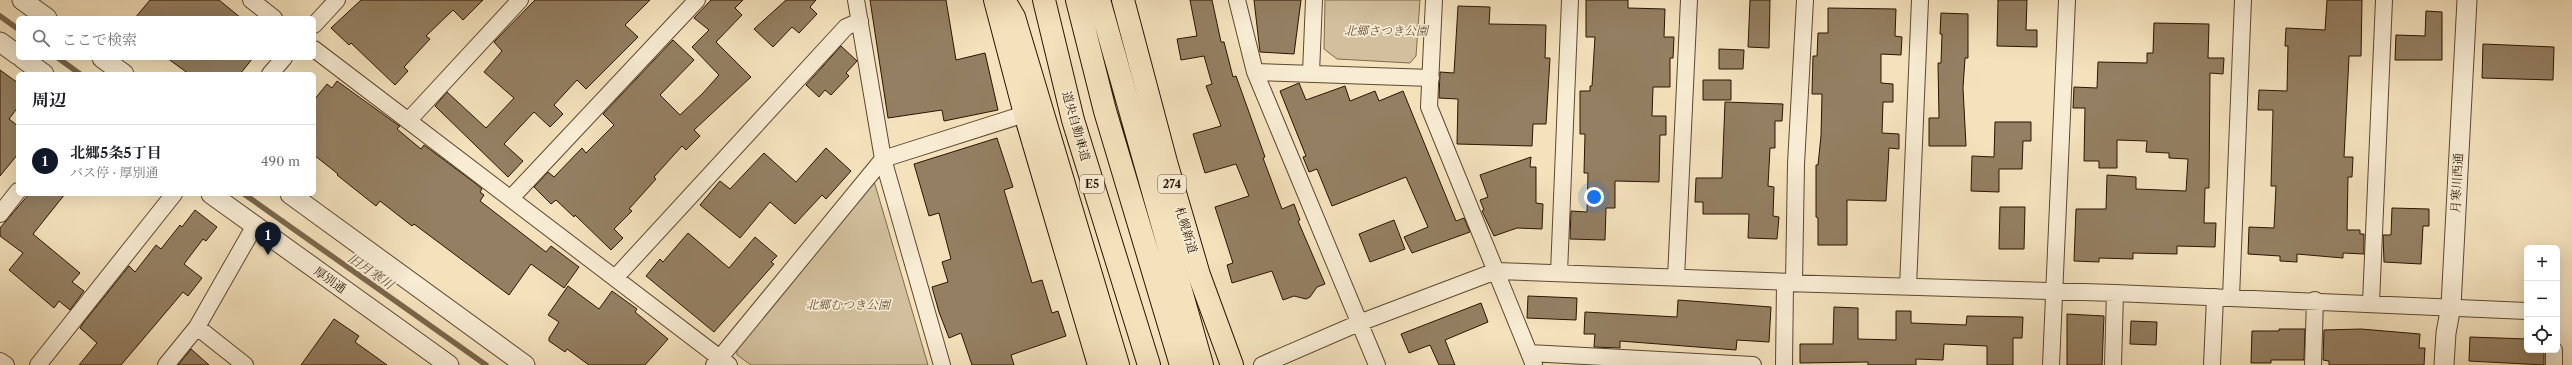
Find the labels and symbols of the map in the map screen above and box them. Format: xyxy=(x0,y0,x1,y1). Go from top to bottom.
park label: 北郷さつき公園 xyxy=(1344,23,1430,38)
street label: 道央自動車道 xyxy=(1059,89,1094,163)
street label: 月寒川西通 xyxy=(2447,153,2466,213)
road number: E5 xyxy=(1080,175,1104,193)
road number: 274 xyxy=(1158,175,1186,193)
your location xyxy=(1584,187,1604,207)
street label: 札幌新道 xyxy=(1172,205,1201,255)
pin: 1 xyxy=(255,222,281,255)
water label: 旧月寒川 xyxy=(345,250,399,294)
street label: 厚別通 xyxy=(311,263,349,296)
park label: 北郷むつき公園 xyxy=(806,297,892,312)

